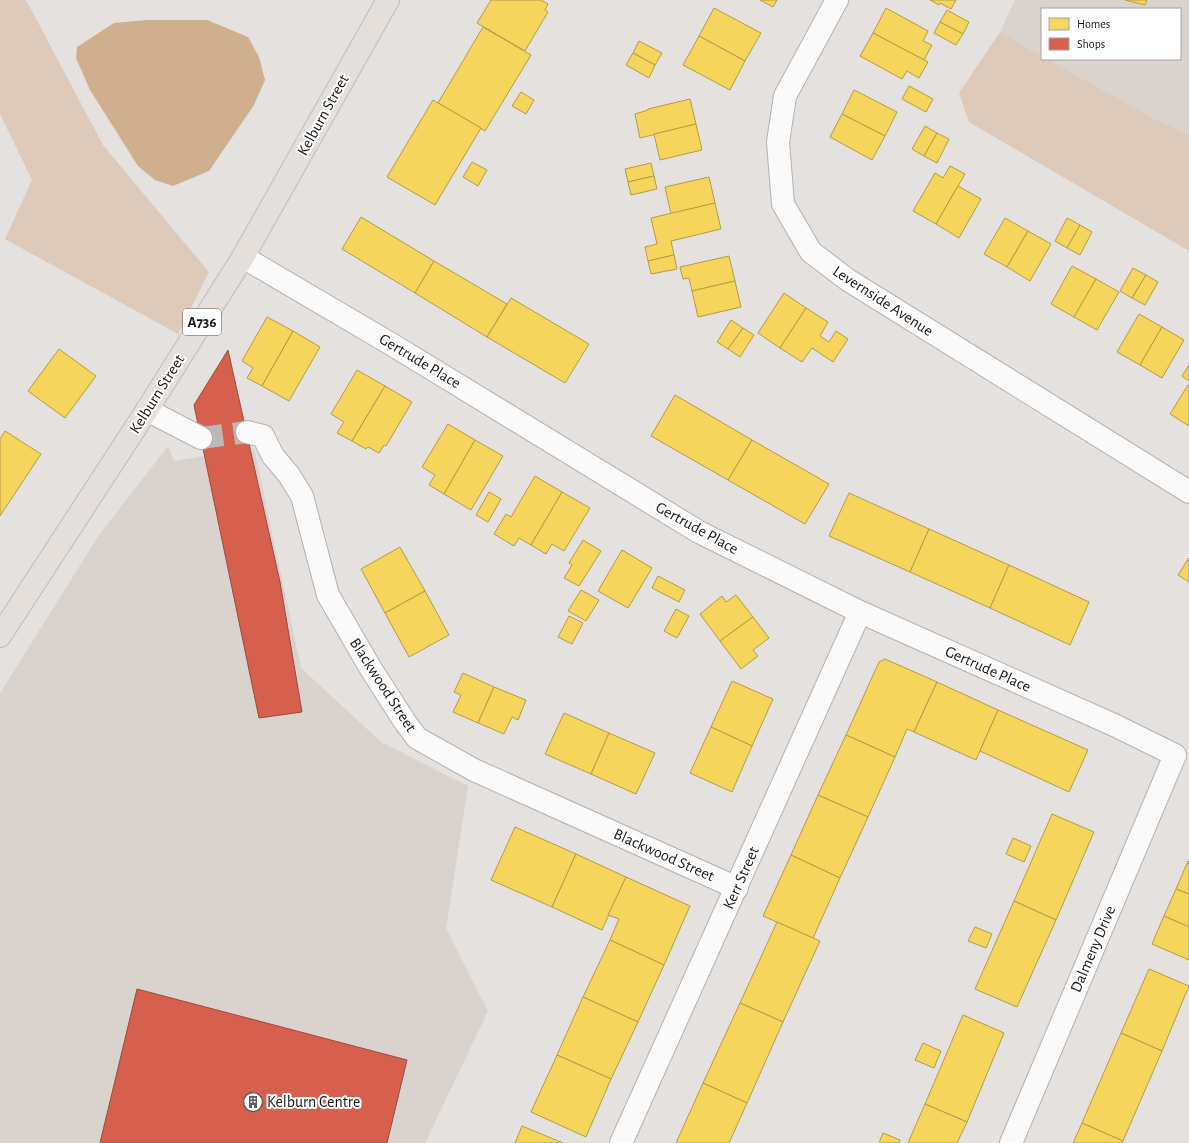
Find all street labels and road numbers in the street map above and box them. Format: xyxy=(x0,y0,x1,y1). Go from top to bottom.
street label: Kelburn Street xyxy=(294,72,352,158)
street label: Levernside Avenue xyxy=(830,263,936,339)
road number: A736 xyxy=(183,309,221,335)
street label: Gertrude Place xyxy=(377,331,463,391)
street label: Kelburn Street xyxy=(126,352,188,436)
street label: Gertrude Place xyxy=(653,499,741,557)
street label: Blackwood Street xyxy=(347,635,419,735)
street label: Gertrude Place xyxy=(943,643,1033,695)
street label: Blackwood Street xyxy=(611,826,717,884)
street label: Kerr Street xyxy=(720,844,762,912)
street label: Dalmeny Drive xyxy=(1068,903,1119,995)

